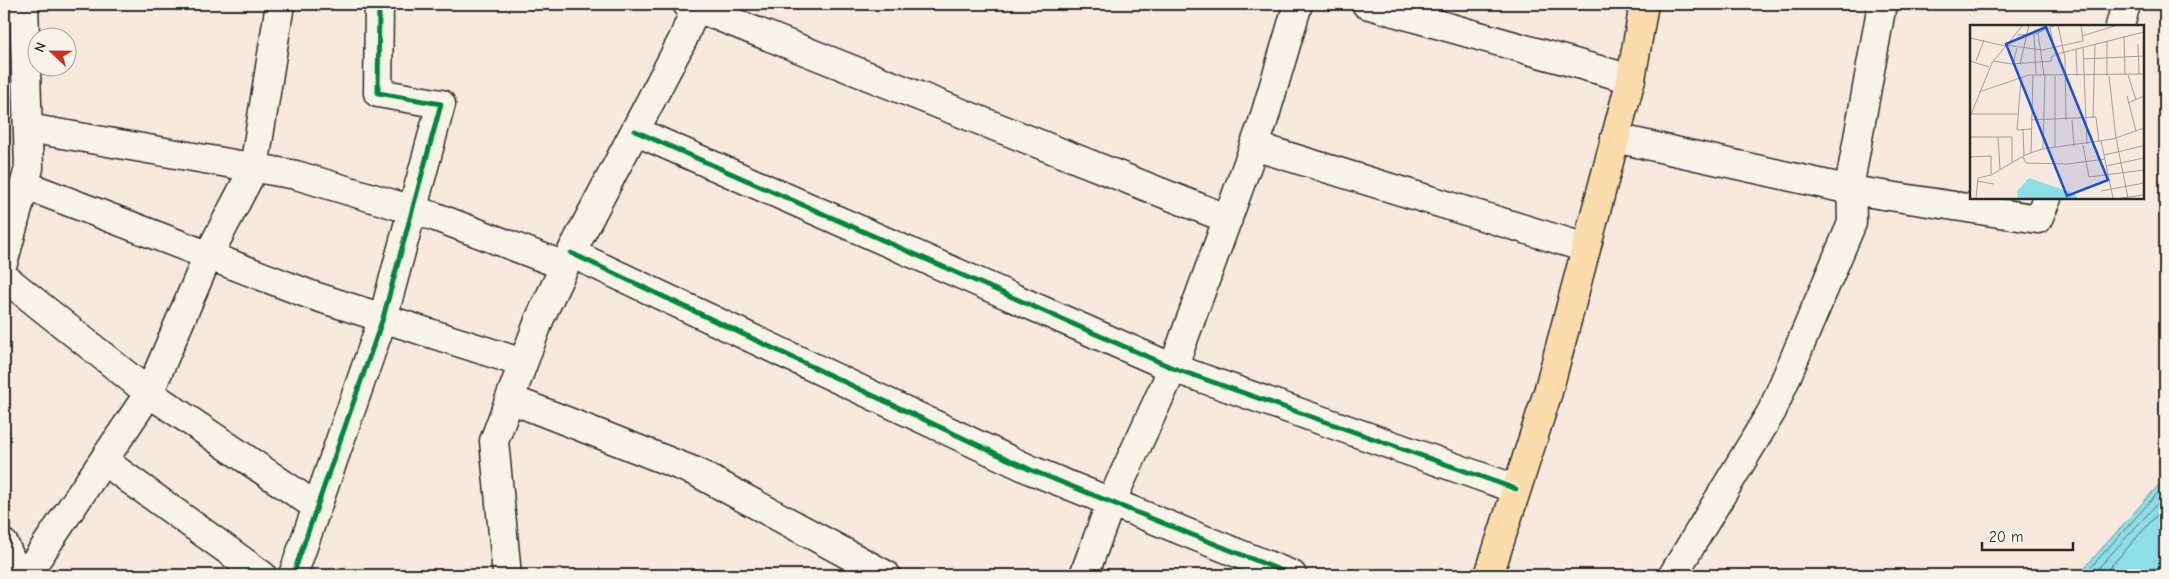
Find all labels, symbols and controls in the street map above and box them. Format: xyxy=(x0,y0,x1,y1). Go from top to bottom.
inset map xyxy=(1970,25,2144,199)
north arrow xyxy=(28,28,78,78)
text: N xyxy=(31,40,50,55)
scale bar xyxy=(1982,519,2073,551)
text: 20 m xyxy=(1989,528,2023,546)

